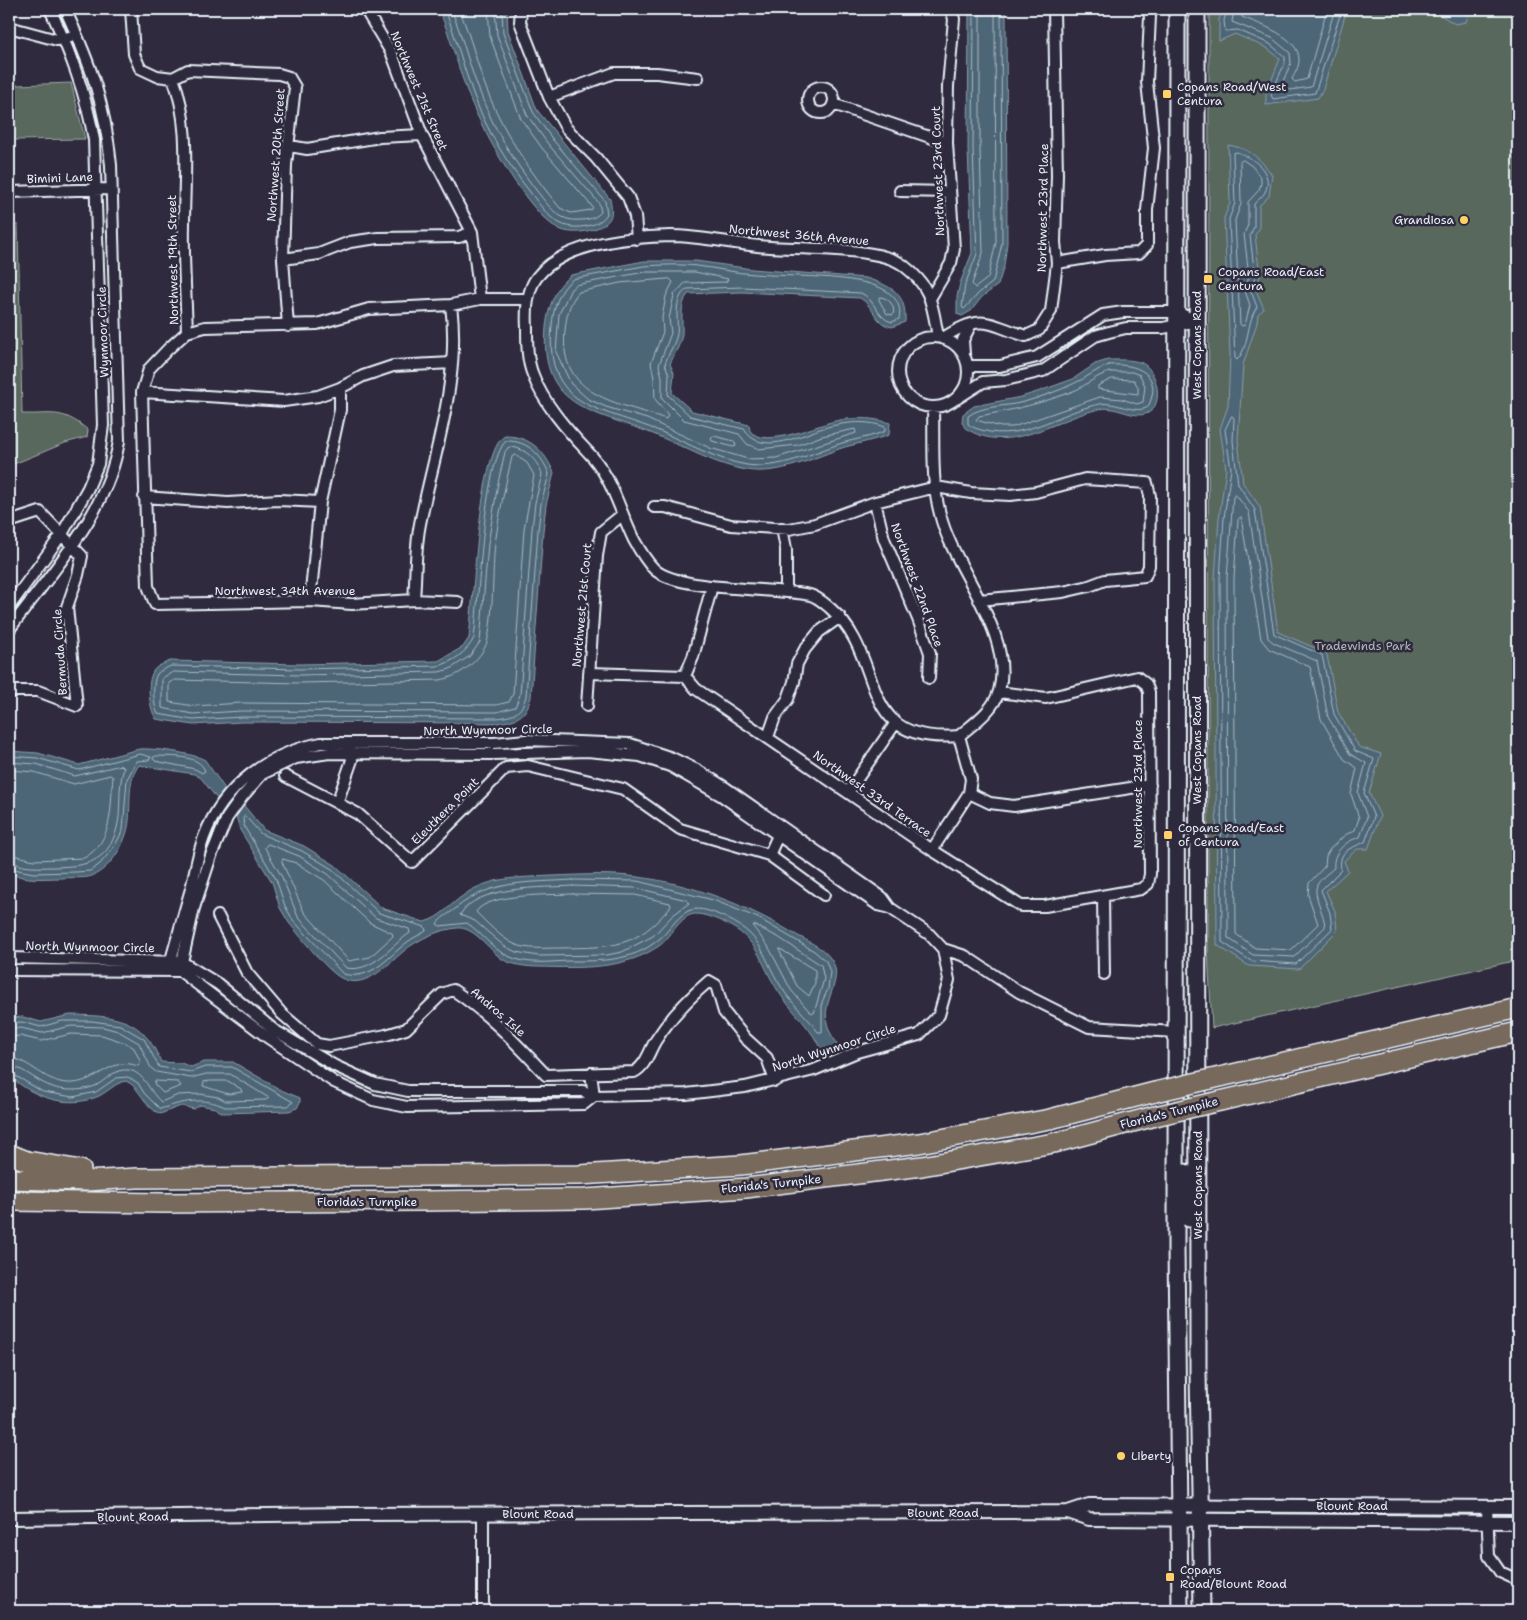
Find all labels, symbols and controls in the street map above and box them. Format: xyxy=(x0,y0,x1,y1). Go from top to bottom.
street label: Northwest 21st Street xyxy=(387,29,451,153)
place label: Copans Road/West Centura xyxy=(1177,79,1287,109)
street label: Northwest 20th Street xyxy=(263,88,289,222)
marker: Copans Road/West Centura xyxy=(1161,88,1173,100)
street label: Northwest 23rd Court xyxy=(928,106,948,236)
street label: Northwest 23rd Place xyxy=(1034,143,1052,273)
street label: Bimini Lane xyxy=(26,169,94,187)
street label: Northwest 19th Street xyxy=(164,195,182,325)
place label: Grandiosa xyxy=(1394,212,1455,228)
marker: Grandiosa xyxy=(1458,214,1470,226)
street label: Northwest 36th Avenue xyxy=(728,221,870,249)
place label: Copans Road/East Centura xyxy=(1218,264,1324,294)
marker: Copans Road/East Centura xyxy=(1202,273,1214,285)
street label: Wynmoor Circle xyxy=(93,286,113,378)
street label: West Copans Road xyxy=(1189,290,1205,399)
street label: Northwest 22nd Place xyxy=(887,521,947,649)
street label: Northwest 21st Court xyxy=(569,542,595,668)
street label: Northwest 34th Avenue xyxy=(215,583,356,599)
street label: Bermuda Circle xyxy=(49,608,71,696)
park label: Tradewinds Park xyxy=(1315,638,1412,654)
street label: West Copans Road xyxy=(1189,695,1205,804)
street label: Northwest 23rd Place xyxy=(1130,719,1146,849)
street label: North Wynmoor Circle xyxy=(423,721,553,739)
street label: Northwest 33rd Terrace xyxy=(810,747,935,841)
street label: Eleuthera Point xyxy=(408,774,482,848)
place label: Copans Road/East of Centura xyxy=(1178,820,1284,850)
marker: Copans Road/East of Centura xyxy=(1162,829,1174,841)
street label: North Wynmoor Circle xyxy=(25,938,155,956)
street label: Andros Isle xyxy=(467,984,529,1041)
street label: North Wynmoor Circle xyxy=(770,1020,898,1076)
street label: Florida's Turnpike xyxy=(1118,1093,1220,1133)
street label: West Copans Road xyxy=(1190,1130,1206,1239)
street label: Florida's Turnpike xyxy=(720,1171,822,1197)
street label: Florida's Turnpike xyxy=(317,1194,417,1210)
place label: Liberty xyxy=(1131,1448,1171,1464)
marker: Liberty xyxy=(1115,1450,1127,1462)
street label: Blount Road xyxy=(1316,1498,1388,1514)
street label: Blount Road xyxy=(907,1505,979,1521)
street label: Blount Road xyxy=(502,1506,574,1522)
street label: Blount Road xyxy=(97,1508,169,1526)
place label: Copans Road/Blount Road xyxy=(1180,1562,1287,1592)
marker: Copans Road/Blount Road xyxy=(1164,1571,1176,1583)

